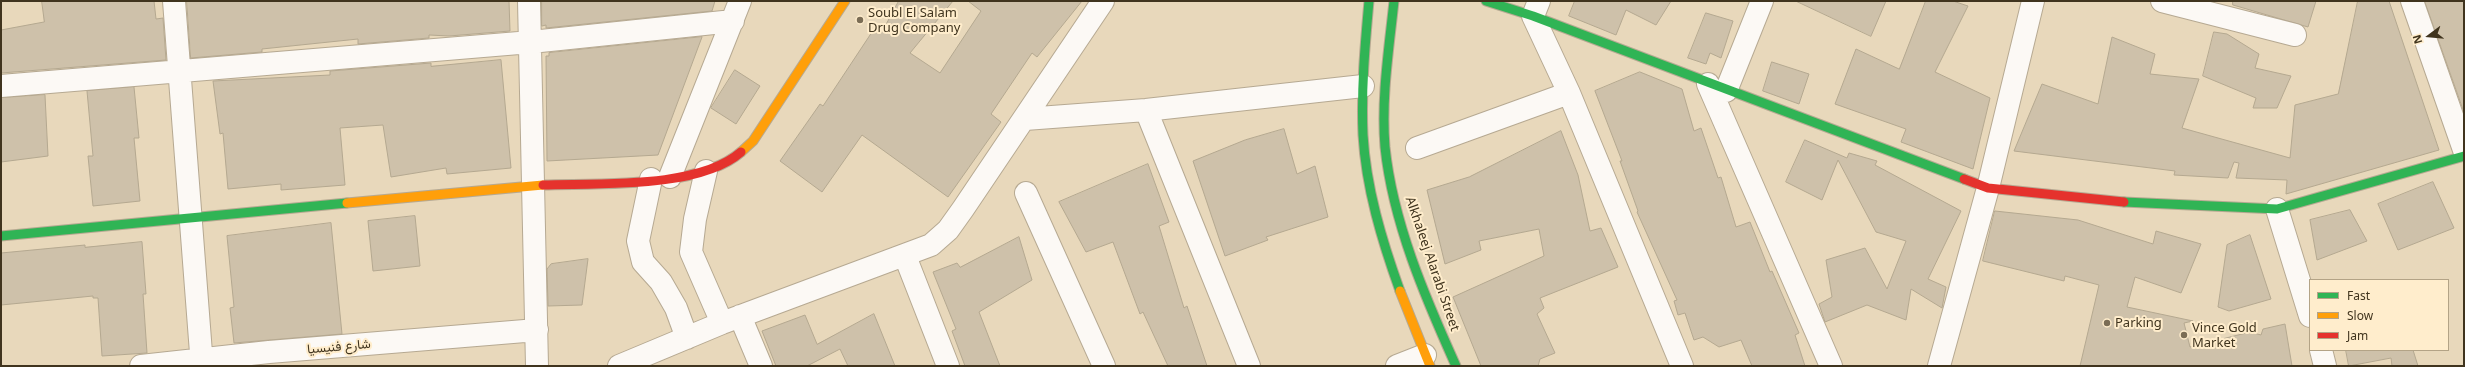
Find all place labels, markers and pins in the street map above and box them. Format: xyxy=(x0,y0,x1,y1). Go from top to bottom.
place label: Soubl El Salam Drug Company xyxy=(868,5,960,36)
marker: Soubl El Salam Drug Company xyxy=(855,15,865,25)
place label: Parking xyxy=(2115,315,2162,331)
marker: Parking xyxy=(2102,318,2112,328)
place label: Vince Gold Market xyxy=(2192,320,2257,351)
marker: Vince Gold Market xyxy=(2179,330,2189,340)

